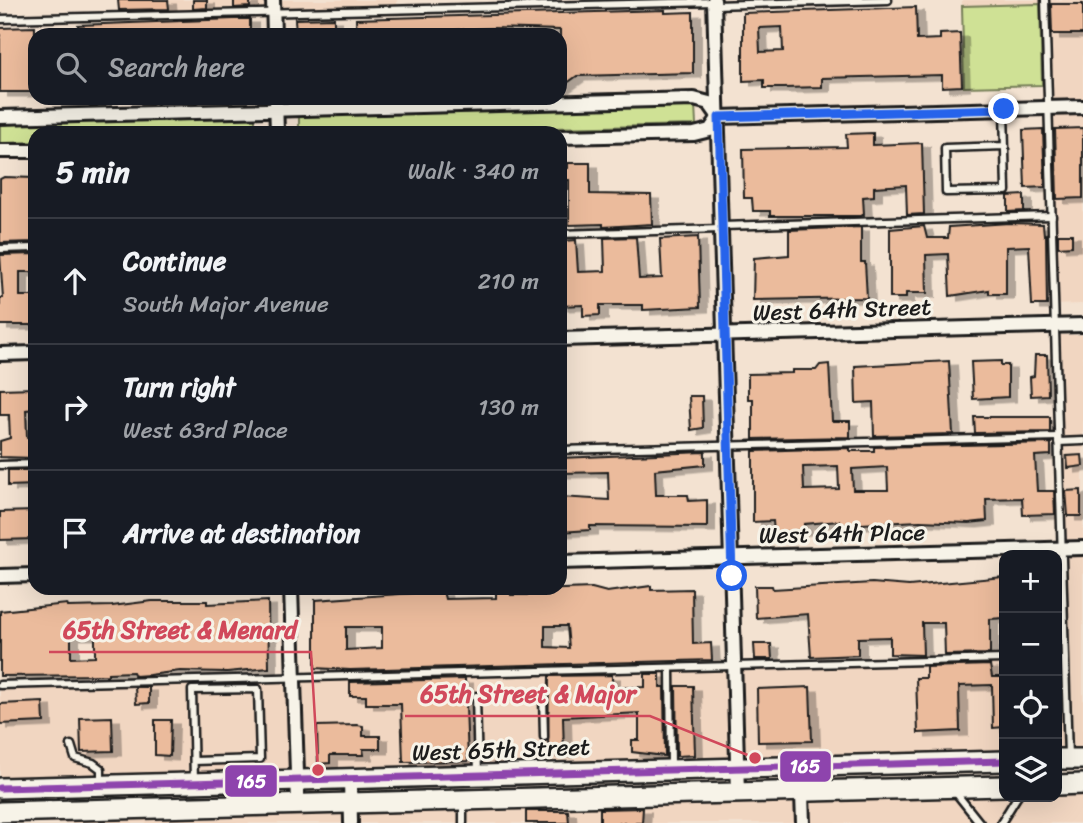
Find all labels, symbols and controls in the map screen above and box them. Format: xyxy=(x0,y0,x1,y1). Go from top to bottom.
search box xyxy=(28,28,567,105)
text: Search here xyxy=(108,44,245,90)
icon: search xyxy=(52,48,90,86)
route end xyxy=(988,93,1019,124)
text: 5 min xyxy=(56,145,130,199)
text: Walk · 340 m xyxy=(408,151,539,192)
text: Continue xyxy=(123,238,226,284)
text: 210 m xyxy=(478,261,539,302)
icon: ahead xyxy=(56,262,94,300)
text: South Major Avenue xyxy=(123,284,329,325)
street label: West 64th Street xyxy=(752,286,932,334)
text: Turn right xyxy=(123,364,236,410)
text: 130 m xyxy=(478,387,539,428)
icon: right xyxy=(56,388,94,426)
text: West 63rd Place xyxy=(123,410,288,451)
text: Arrive at destination xyxy=(123,510,360,556)
street label: West 64th Place xyxy=(759,512,926,556)
icon: arrive xyxy=(56,514,94,552)
map controls xyxy=(999,550,1062,802)
button: + xyxy=(999,550,1062,613)
route start xyxy=(716,560,747,591)
callout: 65th Street & Menard xyxy=(49,607,311,652)
text: 65th Street & Menard xyxy=(62,609,299,651)
button: − xyxy=(999,613,1062,676)
callout: 65th Street & Major xyxy=(405,671,650,716)
text: 65th Street & Major xyxy=(419,673,638,715)
button: locate xyxy=(999,676,1062,739)
street label: West 65th Street xyxy=(411,726,591,774)
button: layers xyxy=(999,739,1062,802)
line badge: 165 xyxy=(779,750,832,783)
text: 165 xyxy=(790,750,821,783)
line badge: 165 xyxy=(224,764,278,798)
text: 165 xyxy=(236,765,267,798)

